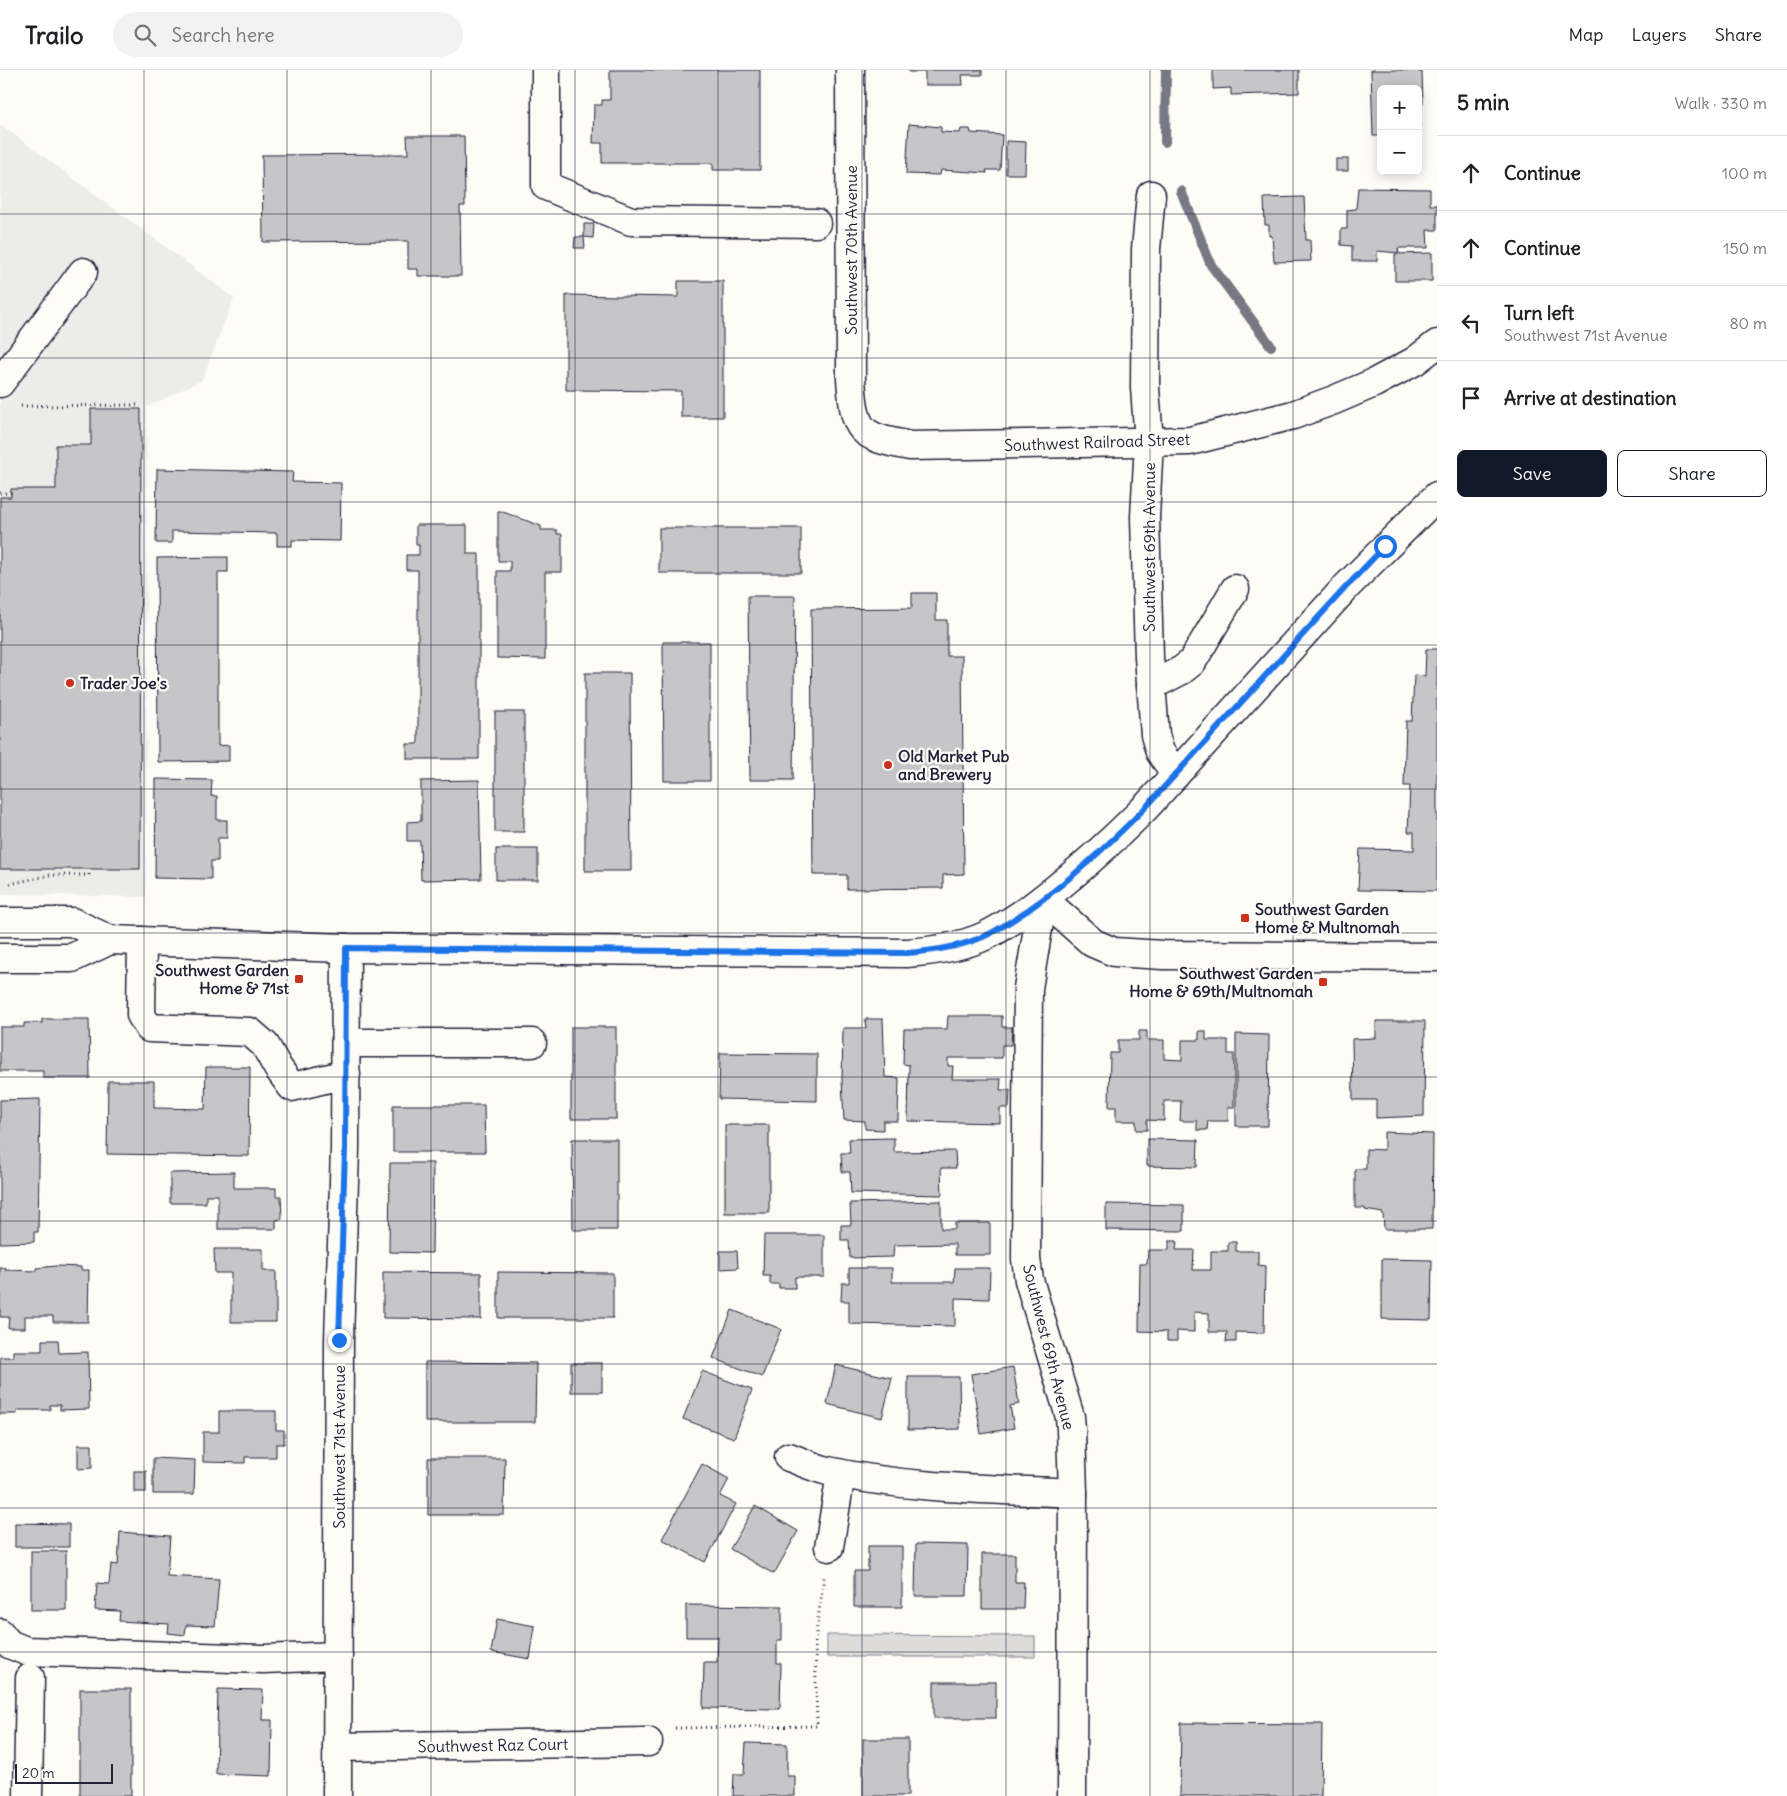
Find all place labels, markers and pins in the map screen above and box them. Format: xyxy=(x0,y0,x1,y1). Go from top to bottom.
place label: Trader Joe's xyxy=(80,673,167,693)
marker: Trader Joe's xyxy=(64,677,76,689)
place label: Old Market Pub and Brewery xyxy=(898,746,1010,785)
marker: Old Market Pub and Brewery xyxy=(882,759,894,771)
place label: Southwest Garden Home & Multnomah xyxy=(1255,899,1400,937)
marker: Southwest Garden Home & Multnomah xyxy=(1239,912,1251,924)
place label: Southwest Garden Home & 71st xyxy=(155,960,290,998)
place label: Southwest Garden Home & 69th/Multnomah xyxy=(1129,963,1313,1001)
marker: Southwest Garden Home & 71st xyxy=(293,973,305,985)
marker: Southwest Garden Home & 69th/Multnomah xyxy=(1317,976,1329,988)

